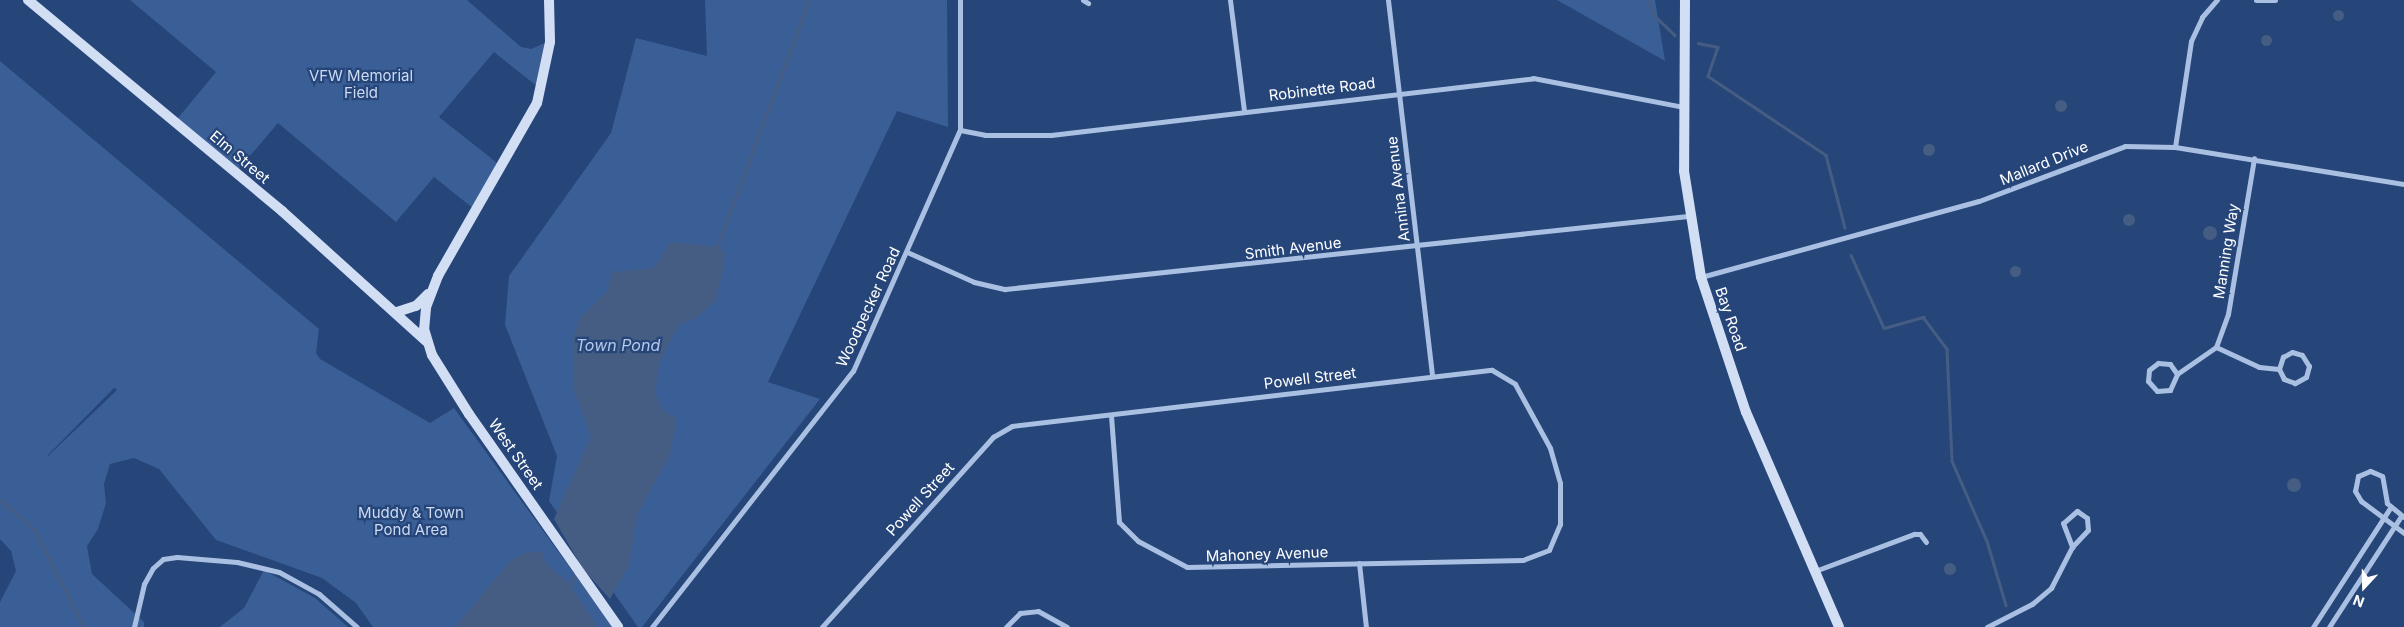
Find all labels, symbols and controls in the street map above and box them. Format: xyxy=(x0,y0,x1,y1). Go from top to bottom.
park label: VFW Memorial Field xyxy=(309,66,413,101)
street label: Robinette Road xyxy=(1268,74,1376,104)
street label: Elm Street xyxy=(207,127,273,187)
street label: Annina Avenue xyxy=(1383,135,1413,243)
street label: Mallard Drive xyxy=(1997,137,2091,189)
street label: Manning Way xyxy=(2210,202,2242,300)
street label: Smith Avenue xyxy=(1244,233,1342,263)
street label: Woodpecker Road xyxy=(832,244,904,370)
street label: Bay Road xyxy=(1712,284,1750,354)
water label: Town Pond xyxy=(576,335,660,355)
street label: Powell Street xyxy=(1263,363,1357,393)
street label: West Street xyxy=(485,415,547,493)
street label: Powell Street xyxy=(882,459,958,539)
park label: Muddy & Town Pond Area xyxy=(358,503,464,538)
street label: Mahoney Avenue xyxy=(1205,543,1329,565)
north arrow xyxy=(2339,562,2389,612)
text: N xyxy=(2350,592,2366,611)

